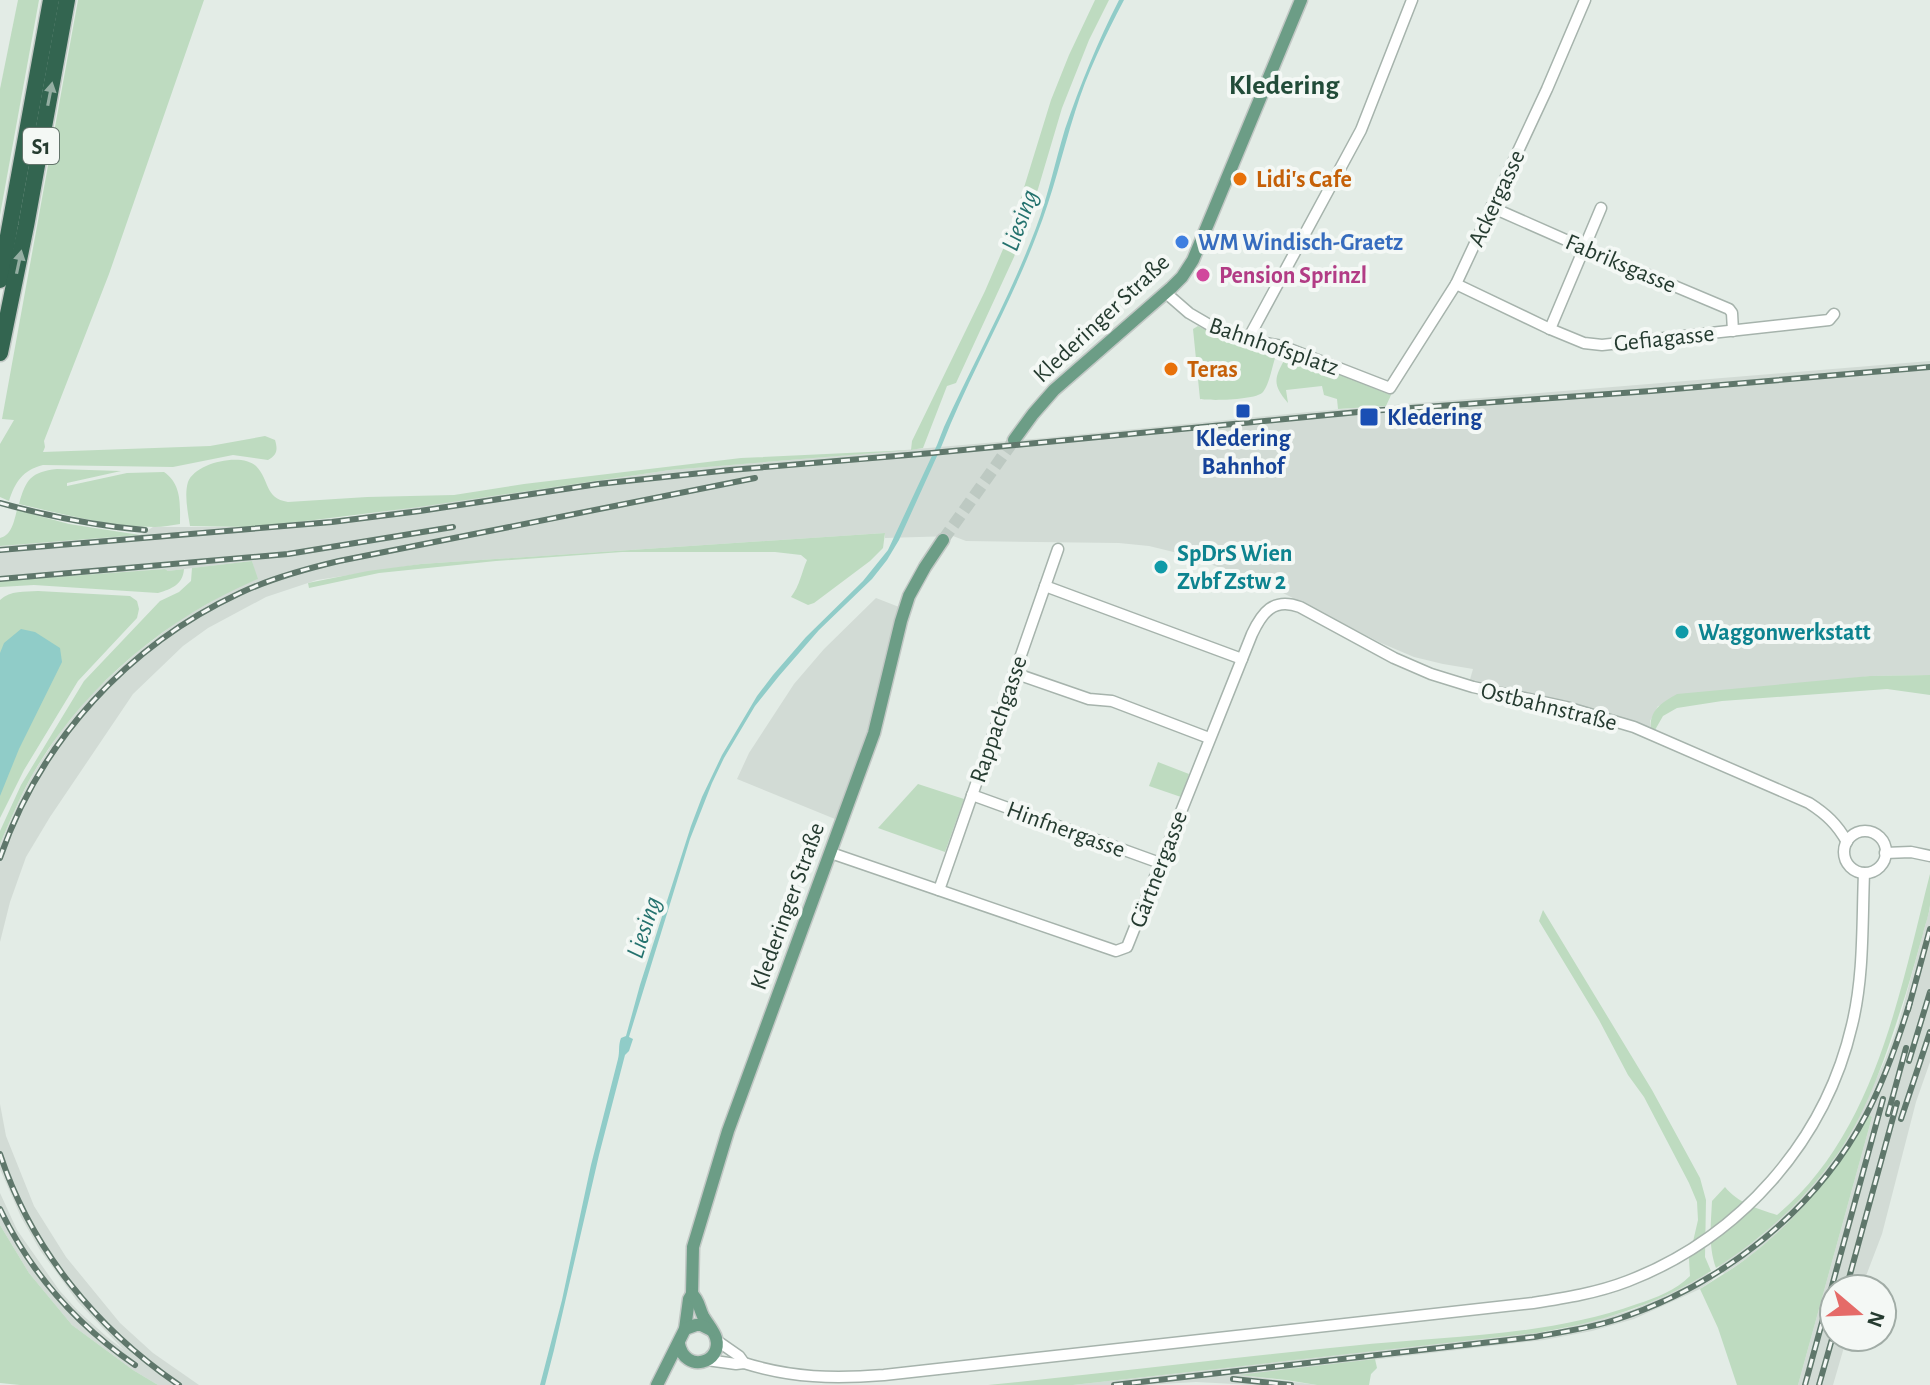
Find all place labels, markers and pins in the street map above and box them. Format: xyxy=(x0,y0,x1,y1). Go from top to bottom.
place label: Lidi's Cafe xyxy=(1256,168,1352,192)
marker: Lidi's Cafe xyxy=(1231,170,1249,188)
place label: WM Windisch-Graetz xyxy=(1198,231,1403,255)
marker: WM Windisch-Graetz xyxy=(1173,233,1191,251)
place label: Pension Sprinzl xyxy=(1219,264,1367,288)
marker: Pension Sprinzl xyxy=(1194,266,1212,284)
place label: Teras xyxy=(1187,358,1238,382)
marker: Teras xyxy=(1162,360,1180,378)
marker: Kledering Bahnhof xyxy=(1234,402,1252,420)
marker: Kledering xyxy=(1358,406,1380,428)
place label: Kledering xyxy=(1387,406,1483,430)
place label: Kledering Bahnhof xyxy=(1196,427,1291,479)
place label: SpDrS Wien Zvbf Zstw 2 xyxy=(1177,542,1292,594)
marker: SpDrS Wien Zvbf Zstw 2 xyxy=(1152,558,1170,576)
place label: Waggonwerkstatt xyxy=(1698,621,1871,645)
marker: Waggonwerkstatt xyxy=(1673,623,1691,641)

